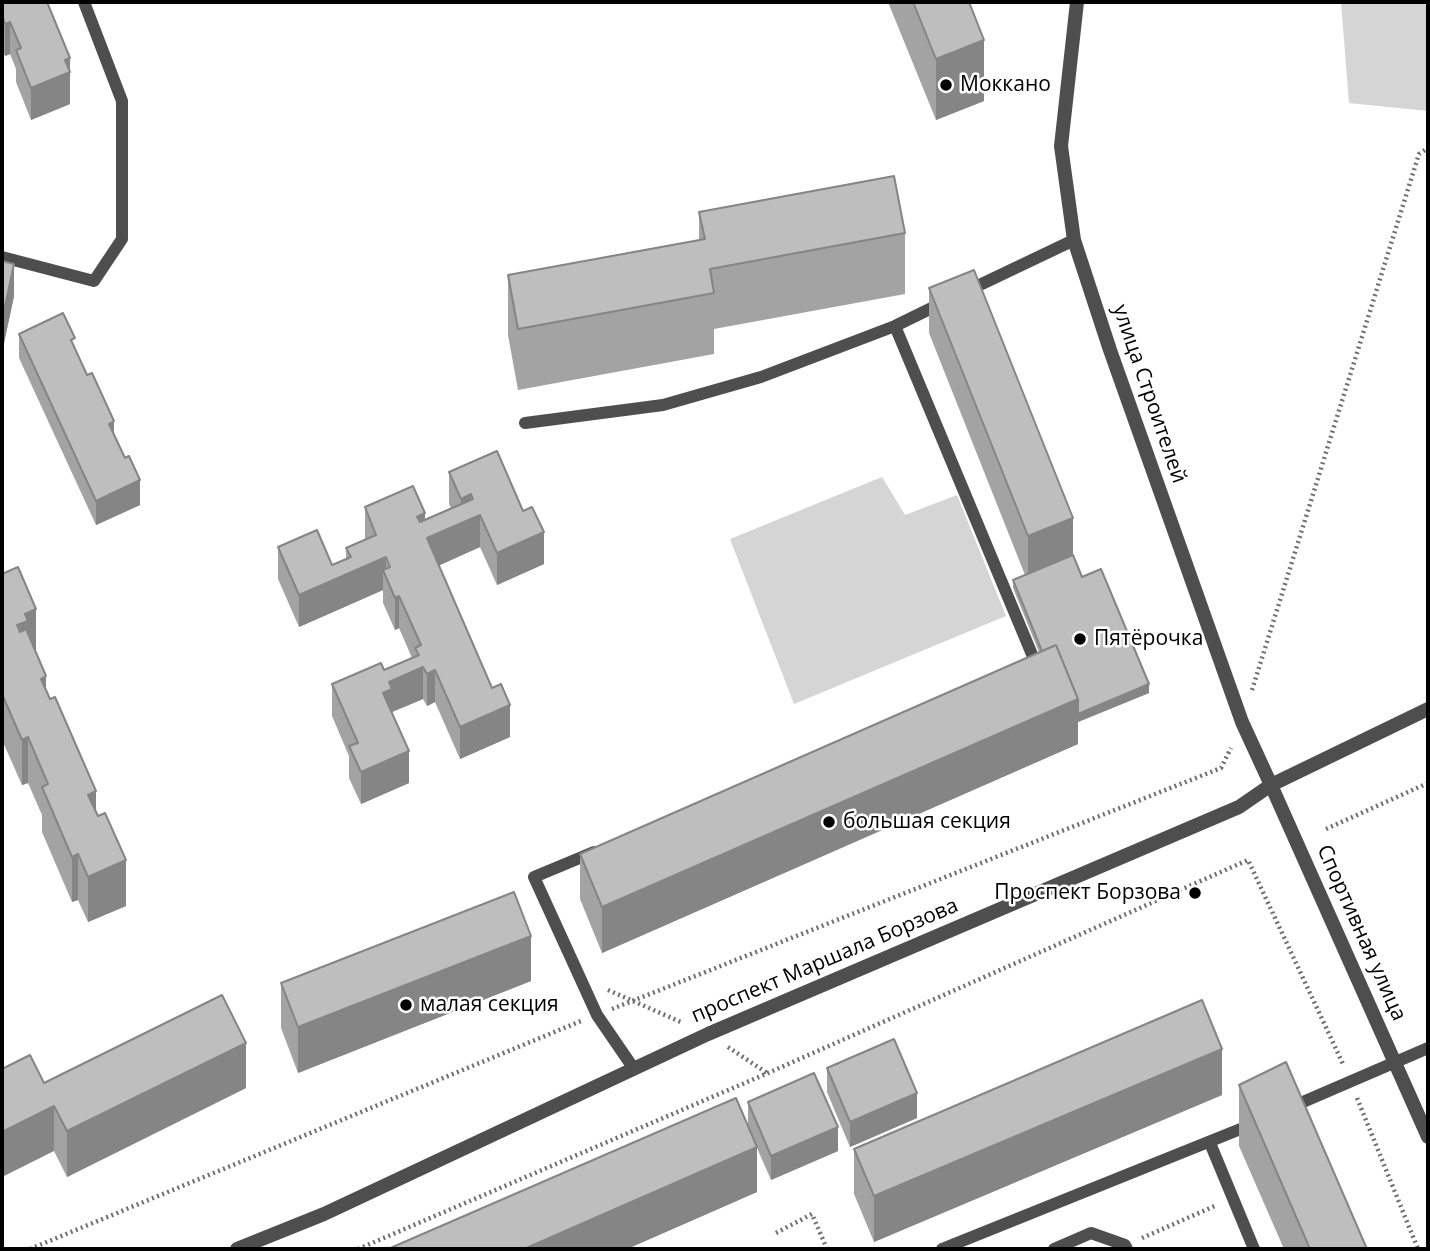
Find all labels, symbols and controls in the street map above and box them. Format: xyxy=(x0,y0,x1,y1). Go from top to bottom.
place label: Моккано xyxy=(960,72,1051,98)
marker: Моккано xyxy=(938,77,954,93)
street label: улица Строителей xyxy=(1107,302,1191,486)
place label: Пятёрочка xyxy=(1094,626,1203,652)
marker: Пятёрочка xyxy=(1072,631,1088,647)
place label: большая секция xyxy=(843,809,1011,835)
marker: большая секция xyxy=(821,814,837,830)
street label: Спортивная улица xyxy=(1311,841,1411,1025)
place label: Проспект Борзова xyxy=(994,880,1181,906)
marker: Проспект Борзова xyxy=(1187,885,1203,901)
street label: проспект Маршала Борзова xyxy=(688,893,962,1029)
place label: малая секция xyxy=(420,992,559,1018)
marker: малая секция xyxy=(398,997,414,1013)

